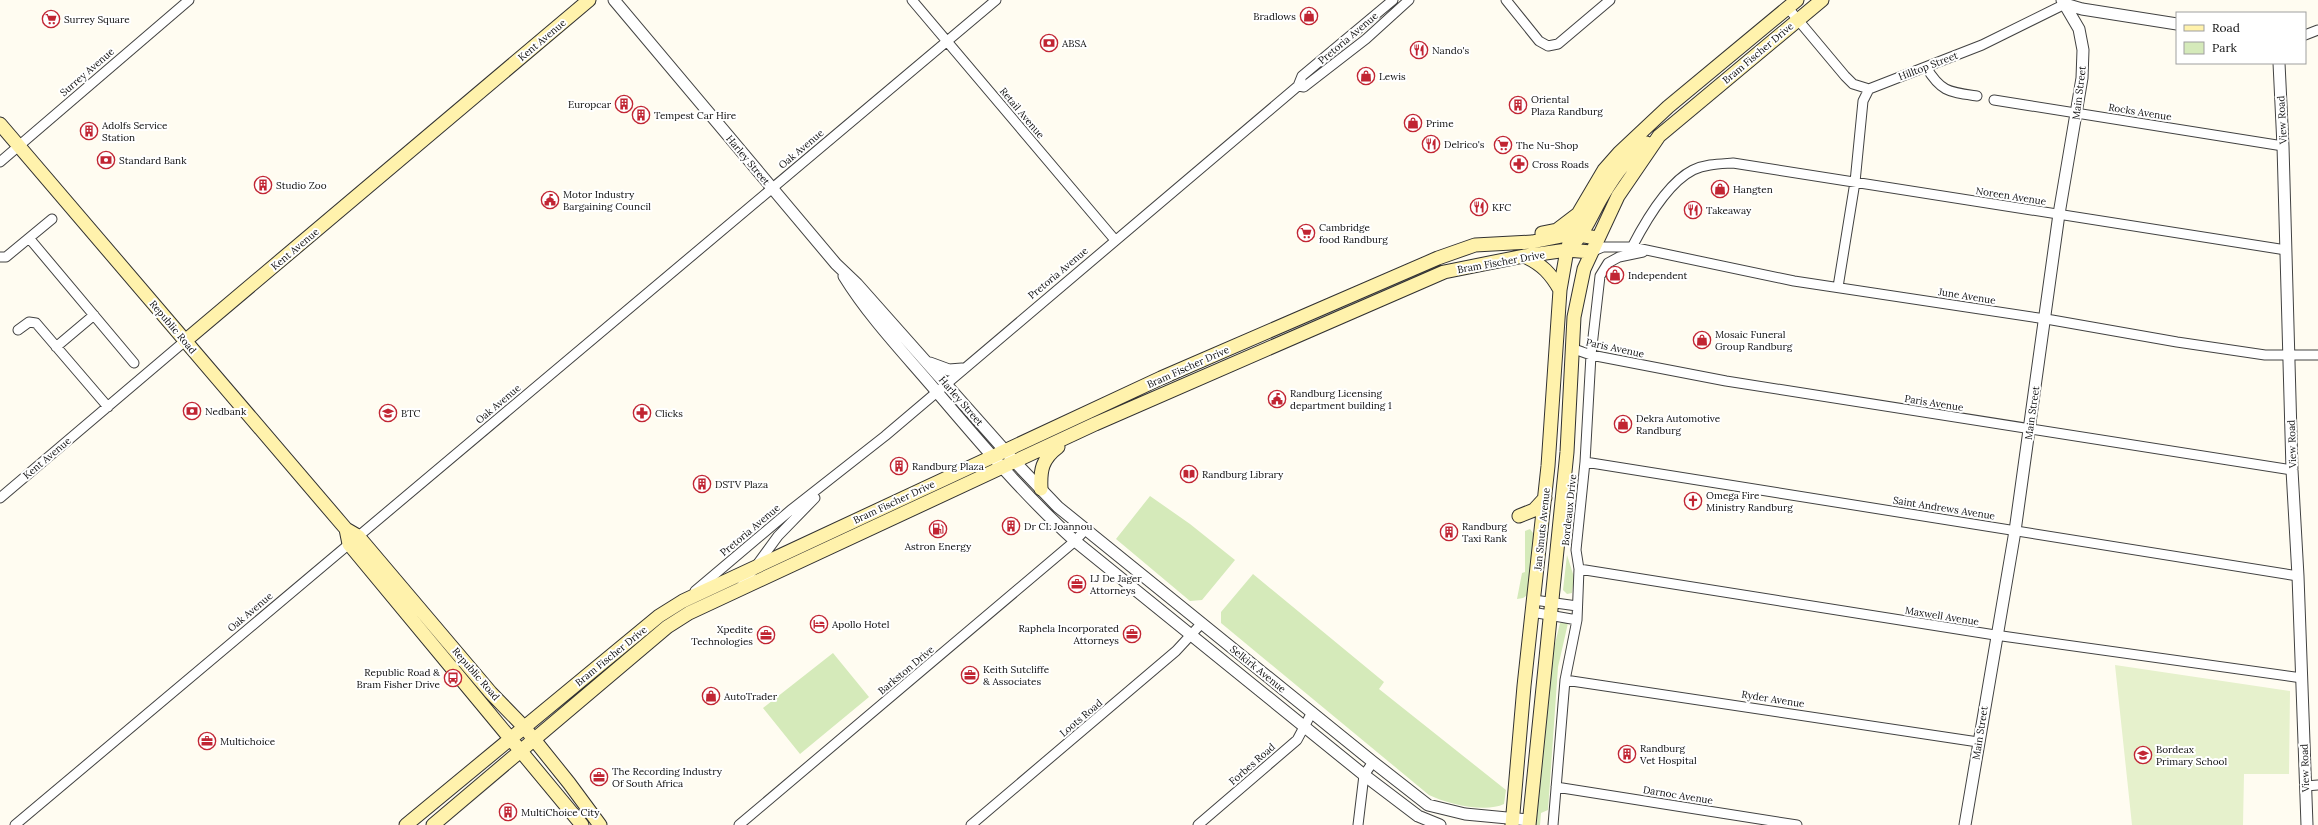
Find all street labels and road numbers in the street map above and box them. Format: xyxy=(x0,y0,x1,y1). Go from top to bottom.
street label: Pretoria Avenue xyxy=(1315,9,1381,67)
street label: Kent Avenue xyxy=(515,16,569,64)
street label: Bram Fischer Drive xyxy=(1720,19,1797,86)
street label: Surrey Avenue xyxy=(57,45,117,99)
street label: Hilltop Street xyxy=(1896,49,1960,83)
street label: Main Street xyxy=(2069,65,2089,121)
street label: Retail Avenue xyxy=(997,85,1047,142)
street label: View Road xyxy=(2274,95,2290,146)
street label: Rocks Avenue xyxy=(2107,101,2173,124)
street label: Oak Avenue xyxy=(776,126,827,172)
street label: Harley Street xyxy=(723,132,773,188)
street label: Noreen Avenue xyxy=(1975,184,2048,208)
street label: Kent Avenue xyxy=(268,225,322,273)
street label: Pretoria Avenue xyxy=(1025,244,1091,302)
street label: Bram Fischer Drive xyxy=(1456,248,1546,276)
street label: June Avenue xyxy=(1936,285,1997,307)
street label: Republic Road xyxy=(147,298,199,356)
street label: Paris Avenue xyxy=(1585,335,1646,361)
street label: Bram Fischer Drive xyxy=(1145,343,1232,391)
street label: Harley Street xyxy=(936,374,986,429)
street label: Oak Avenue xyxy=(473,381,524,427)
street label: Main Street xyxy=(2022,385,2042,441)
street label: Paris Avenue xyxy=(1904,392,1965,414)
street label: View Road xyxy=(2285,420,2299,469)
street label: Kent Avenue xyxy=(20,434,74,482)
street label: Bordeaux Drive xyxy=(1559,473,1579,546)
street label: Bram Fischer Drive xyxy=(851,477,937,527)
street label: Jan Smuts Avenue xyxy=(1531,486,1553,572)
street label: Saint Andrews Avenue xyxy=(1892,494,1997,523)
street label: Pretoria Avenue xyxy=(717,501,783,559)
street label: Oak Avenue xyxy=(225,589,276,635)
street label: Maxwell Avenue xyxy=(1904,604,1981,628)
street label: Bram Fischer Drive xyxy=(572,623,650,689)
street label: Barkston Drive xyxy=(875,642,937,697)
street label: Selkirk Avenue xyxy=(1227,642,1289,696)
street label: Republic Road xyxy=(449,645,503,703)
street label: Ryder Avenue xyxy=(1741,688,1806,710)
street label: Loots Road xyxy=(1057,696,1105,740)
street label: Main Street xyxy=(1969,705,1991,761)
street label: Forbes Road xyxy=(1226,740,1278,788)
street label: View Road xyxy=(2298,744,2312,793)
street label: Darnoc Avenue xyxy=(1642,783,1715,807)

